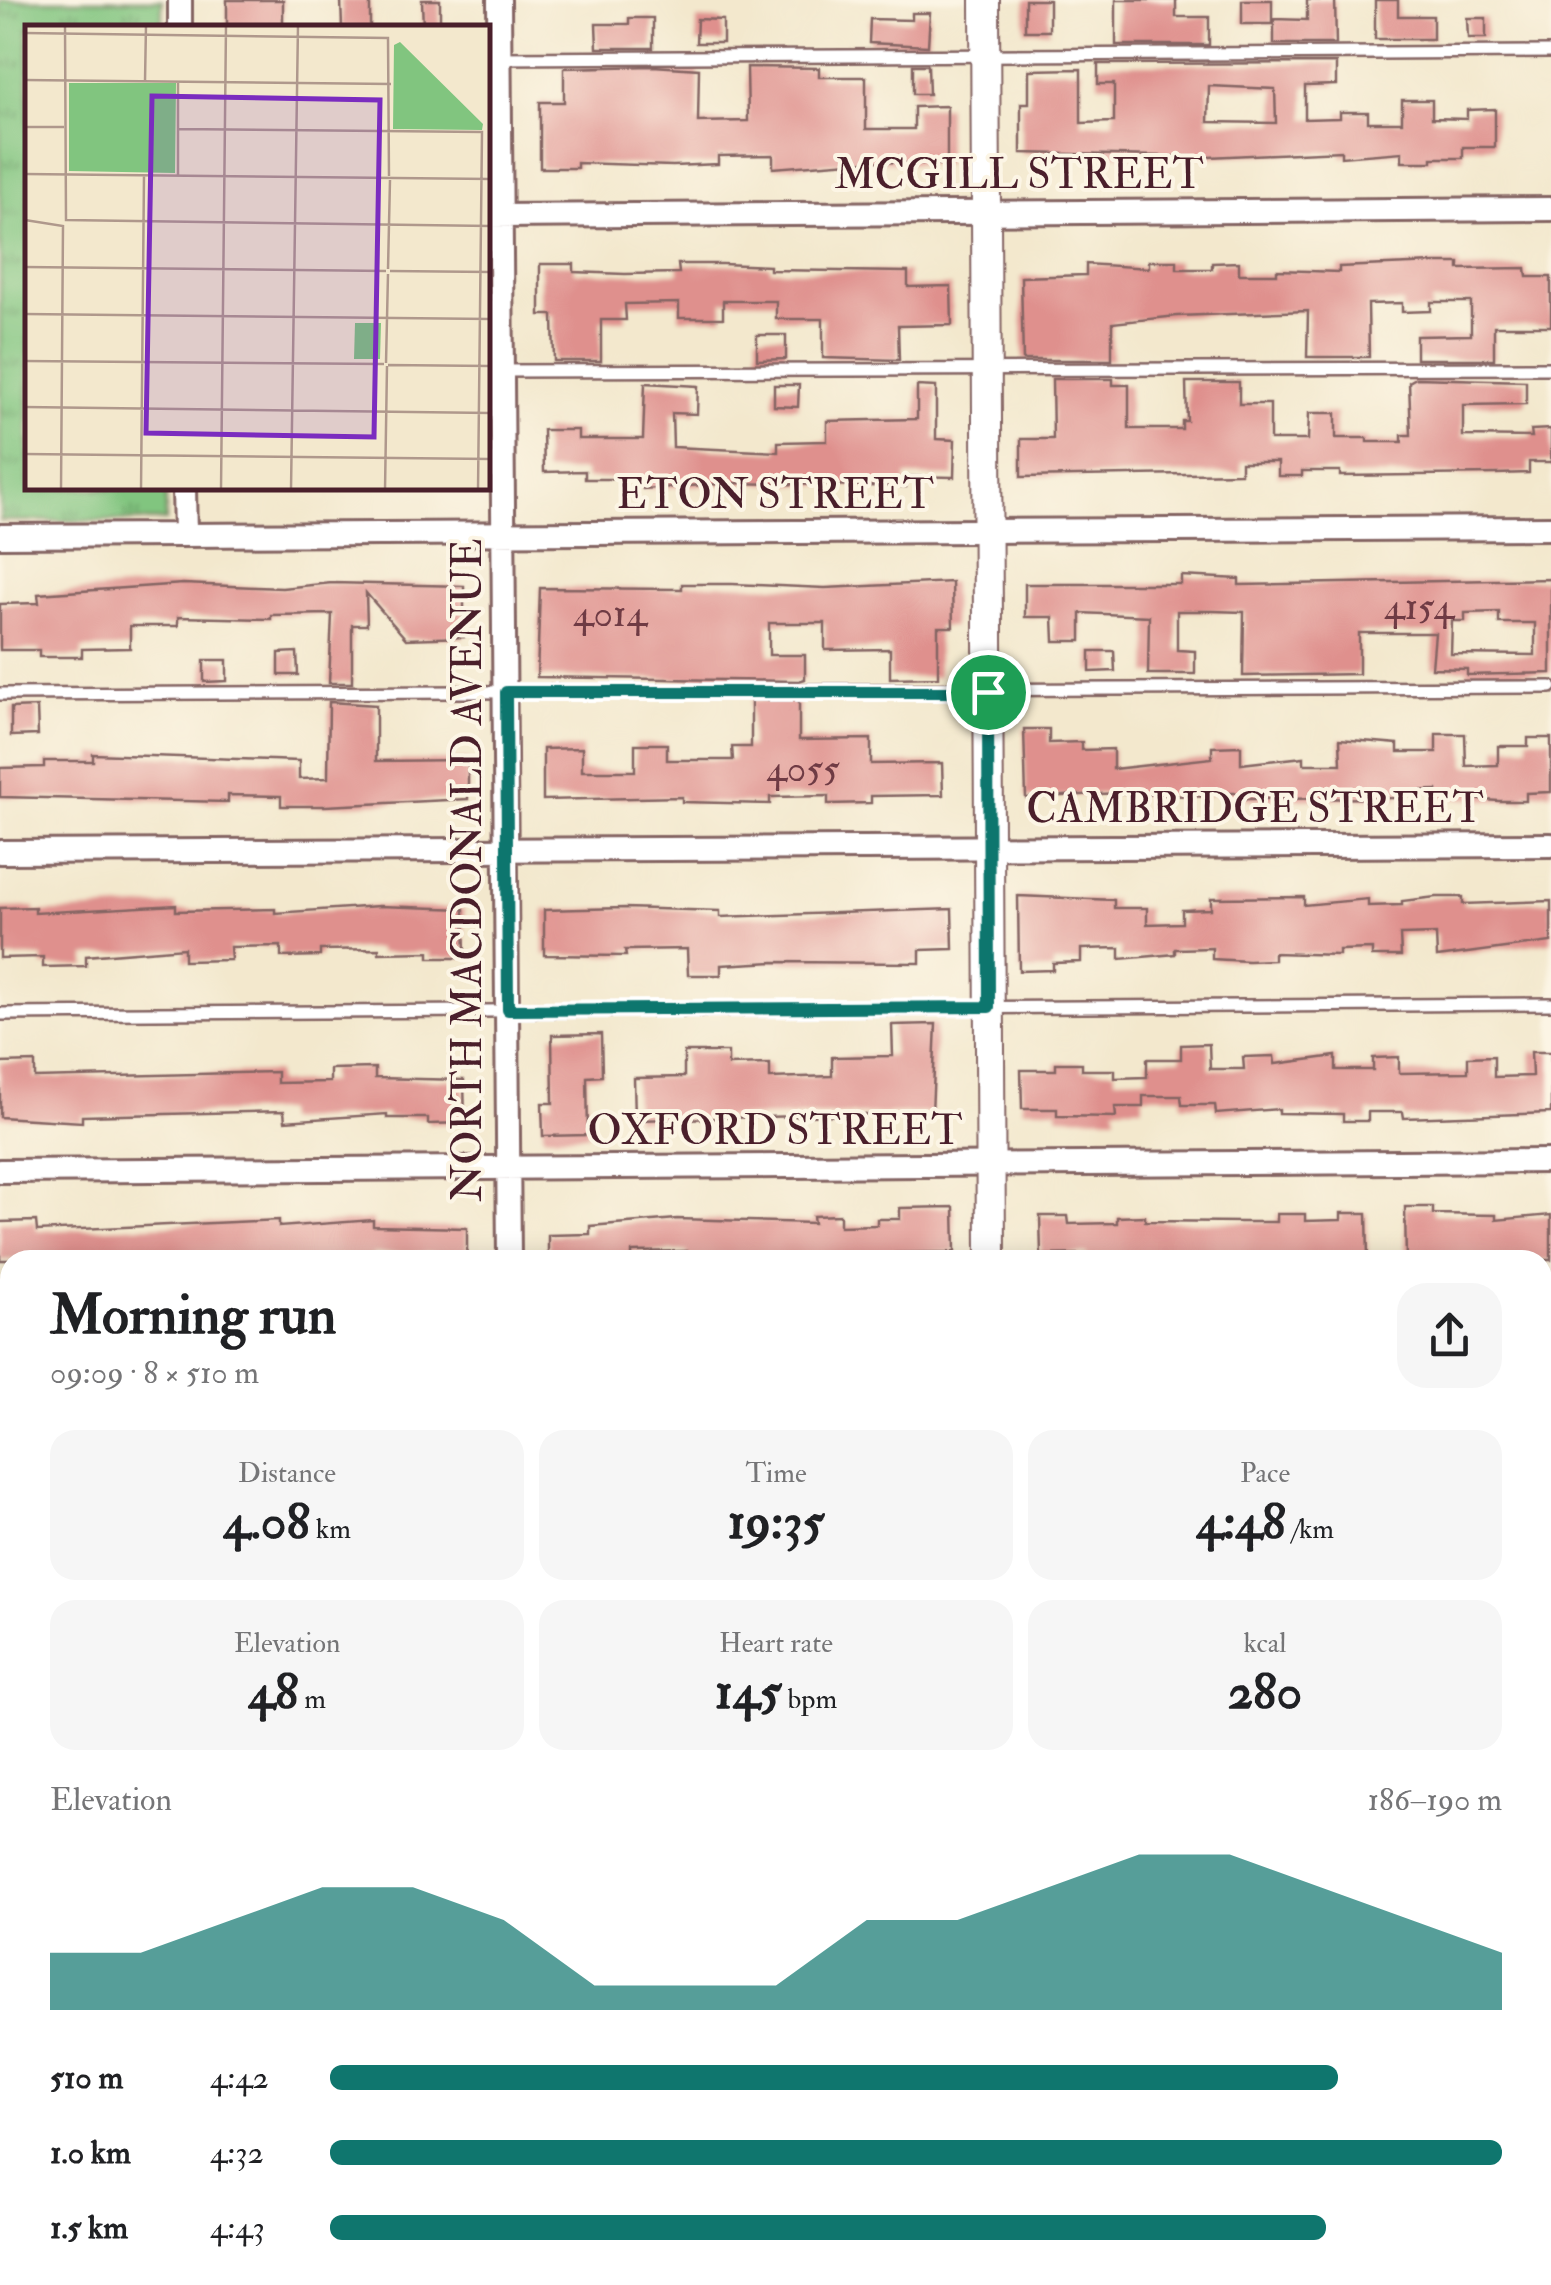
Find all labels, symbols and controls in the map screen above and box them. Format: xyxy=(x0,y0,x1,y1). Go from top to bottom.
inset map xyxy=(25,25,490,490)
street label: MCGILL STREET xyxy=(834,149,1204,201)
street label: ETON STREET xyxy=(616,469,934,521)
street label: NORTH MACDONALD AVENUE xyxy=(442,538,494,1202)
house number: 4154 xyxy=(1384,583,1456,631)
house number: 4014 xyxy=(573,590,648,638)
pin xyxy=(946,650,1031,735)
icon: arrive xyxy=(961,665,1016,720)
house number: 4055 xyxy=(766,745,840,793)
street label: CAMBRIDGE STREET xyxy=(1026,783,1484,835)
street label: OXFORD STREET xyxy=(588,1105,962,1157)
text: Morning run xyxy=(50,1281,336,1350)
button: share xyxy=(1397,1283,1502,1388)
text: 09:09 · 8 × 510 m xyxy=(50,1353,259,1393)
text: Distance xyxy=(238,1456,336,1491)
text: Time xyxy=(745,1456,807,1491)
text: Pace xyxy=(1240,1456,1290,1491)
text: 4.08 xyxy=(223,1491,310,1554)
text: 19:35 xyxy=(728,1491,824,1554)
text: 4:48 xyxy=(1196,1491,1286,1554)
text: km xyxy=(310,1512,351,1547)
text: /km xyxy=(1286,1512,1334,1547)
text: Elevation xyxy=(234,1626,340,1661)
text: Heart rate xyxy=(719,1626,833,1661)
text: kcal xyxy=(1244,1626,1286,1661)
text: 48 xyxy=(248,1661,298,1724)
text: 145 xyxy=(715,1661,782,1724)
text: 280 xyxy=(1228,1661,1302,1724)
text: m xyxy=(298,1682,326,1717)
text: bpm xyxy=(782,1682,837,1717)
text: Elevation xyxy=(50,1780,172,1820)
text: 186–190 m xyxy=(1368,1780,1502,1820)
text: 510 m xyxy=(50,2058,123,2098)
text: 4:42 xyxy=(210,2058,269,2098)
text: 1.0 km xyxy=(50,2133,131,2173)
text: 4:32 xyxy=(210,2133,264,2173)
text: 1.5 km xyxy=(50,2208,128,2248)
text: 4:43 xyxy=(210,2208,265,2248)

